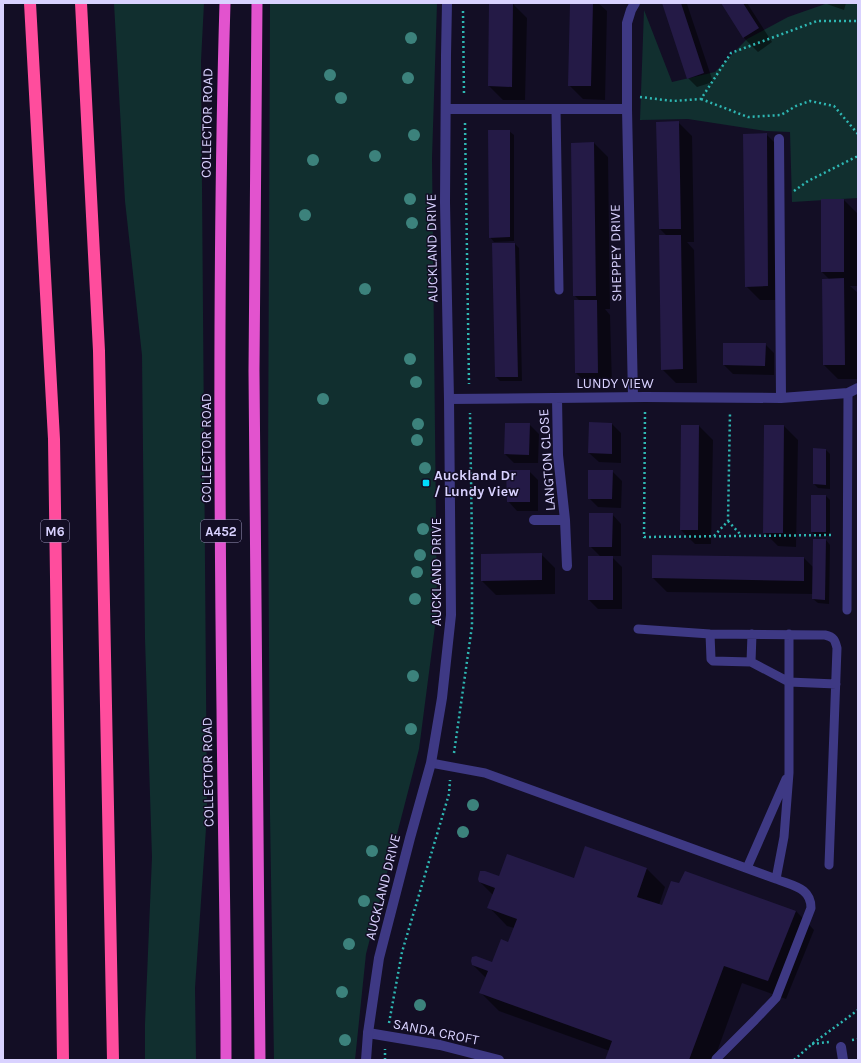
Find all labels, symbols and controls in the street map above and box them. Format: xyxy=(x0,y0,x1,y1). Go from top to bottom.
street label: COLLECTOR ROAD xyxy=(198,68,216,178)
street label: AUCKLAND DRIVE xyxy=(423,194,441,302)
street label: SHEPPEY DRIVE xyxy=(607,204,625,302)
street label: LUNDY VIEW xyxy=(576,375,654,392)
street label: COLLECTOR ROAD xyxy=(198,393,215,503)
street label: LANGTON CLOSE xyxy=(535,408,559,512)
place label: Auckland Dr / Lundy View xyxy=(434,467,519,500)
marker: Auckland Dr / Lundy View xyxy=(421,478,431,488)
street label: AUCKLAND DRIVE xyxy=(428,518,445,626)
road number: M6 xyxy=(41,520,69,542)
road number: A452 xyxy=(201,520,241,542)
street label: COLLECTOR ROAD xyxy=(199,717,217,827)
street label: AUCKLAND DRIVE xyxy=(362,832,404,942)
street label: SANDA CROFT xyxy=(392,1015,480,1049)

